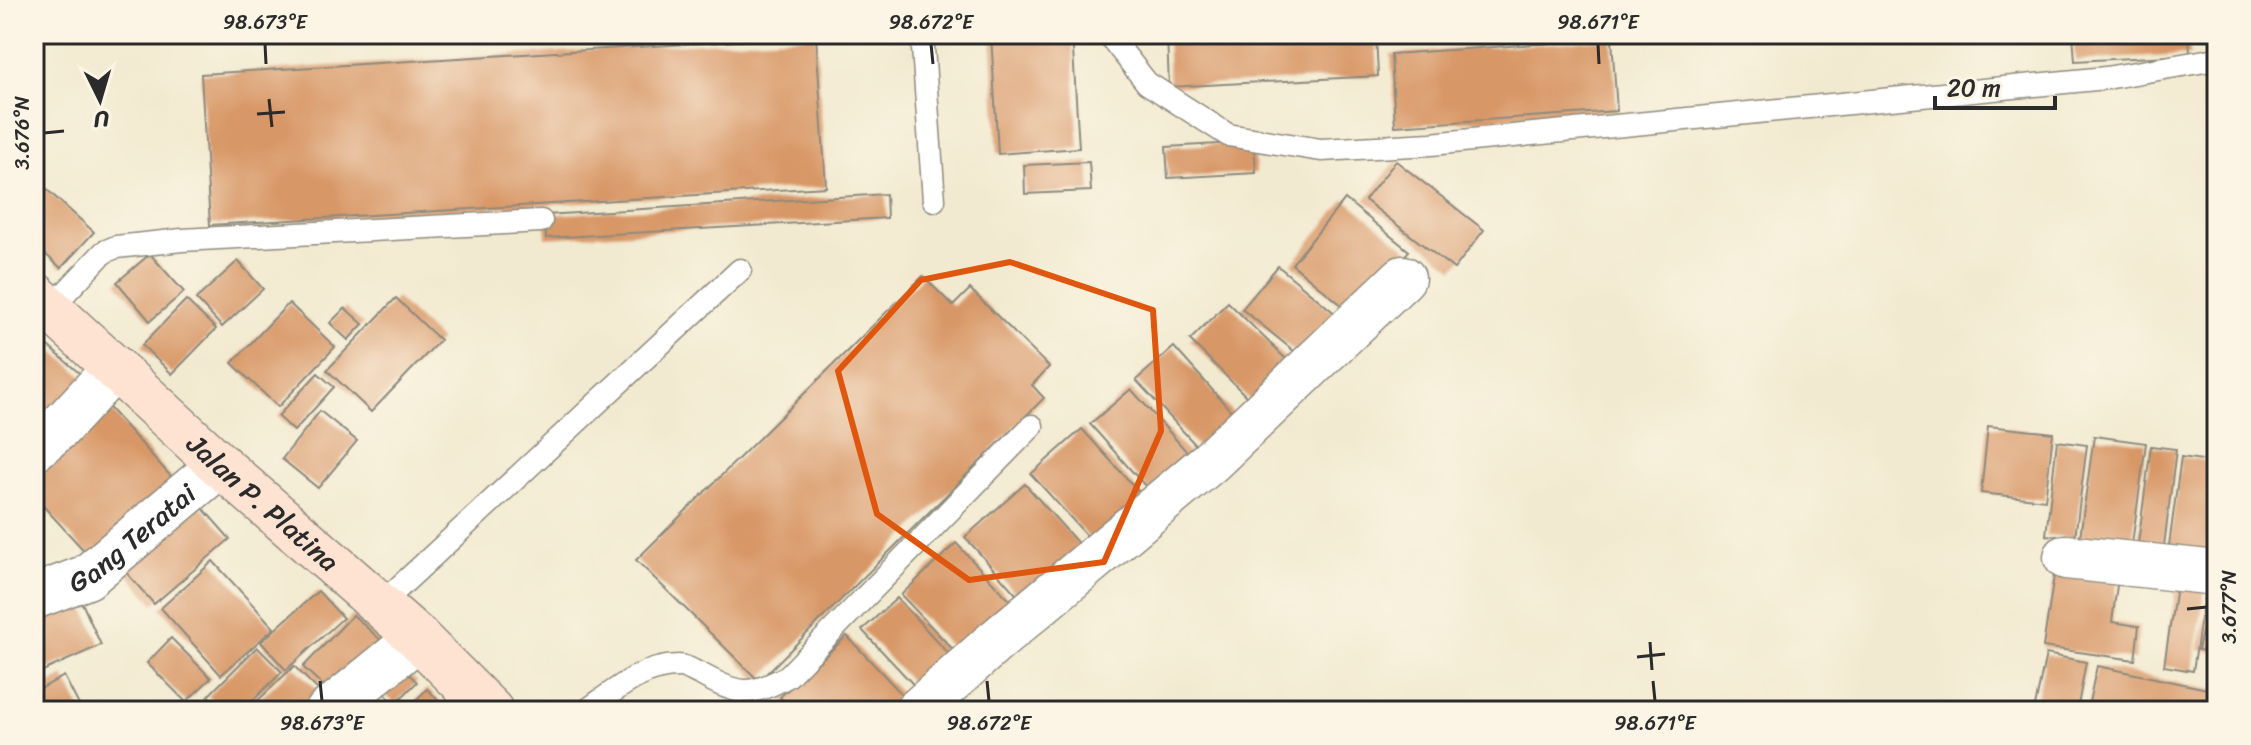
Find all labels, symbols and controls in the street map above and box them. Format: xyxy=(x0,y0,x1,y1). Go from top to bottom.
text: 98.673°E xyxy=(223,5,309,40)
text: 98.672°E xyxy=(889,5,975,40)
text: 98.671°E xyxy=(1557,5,1641,40)
north arrow xyxy=(60,60,140,140)
scale bar xyxy=(1935,60,2055,110)
text: 20 m xyxy=(1947,67,2001,109)
text: 3.676°N xyxy=(5,96,40,170)
text: U xyxy=(91,99,111,140)
street label: Jalan P. Platina xyxy=(174,421,351,584)
street label: Gang Teratai xyxy=(62,470,209,607)
text: 3.677°N xyxy=(2212,570,2247,644)
text: 98.673°E xyxy=(280,706,366,741)
text: 98.672°E xyxy=(947,706,1033,741)
text: 98.671°E xyxy=(1614,706,1698,741)

